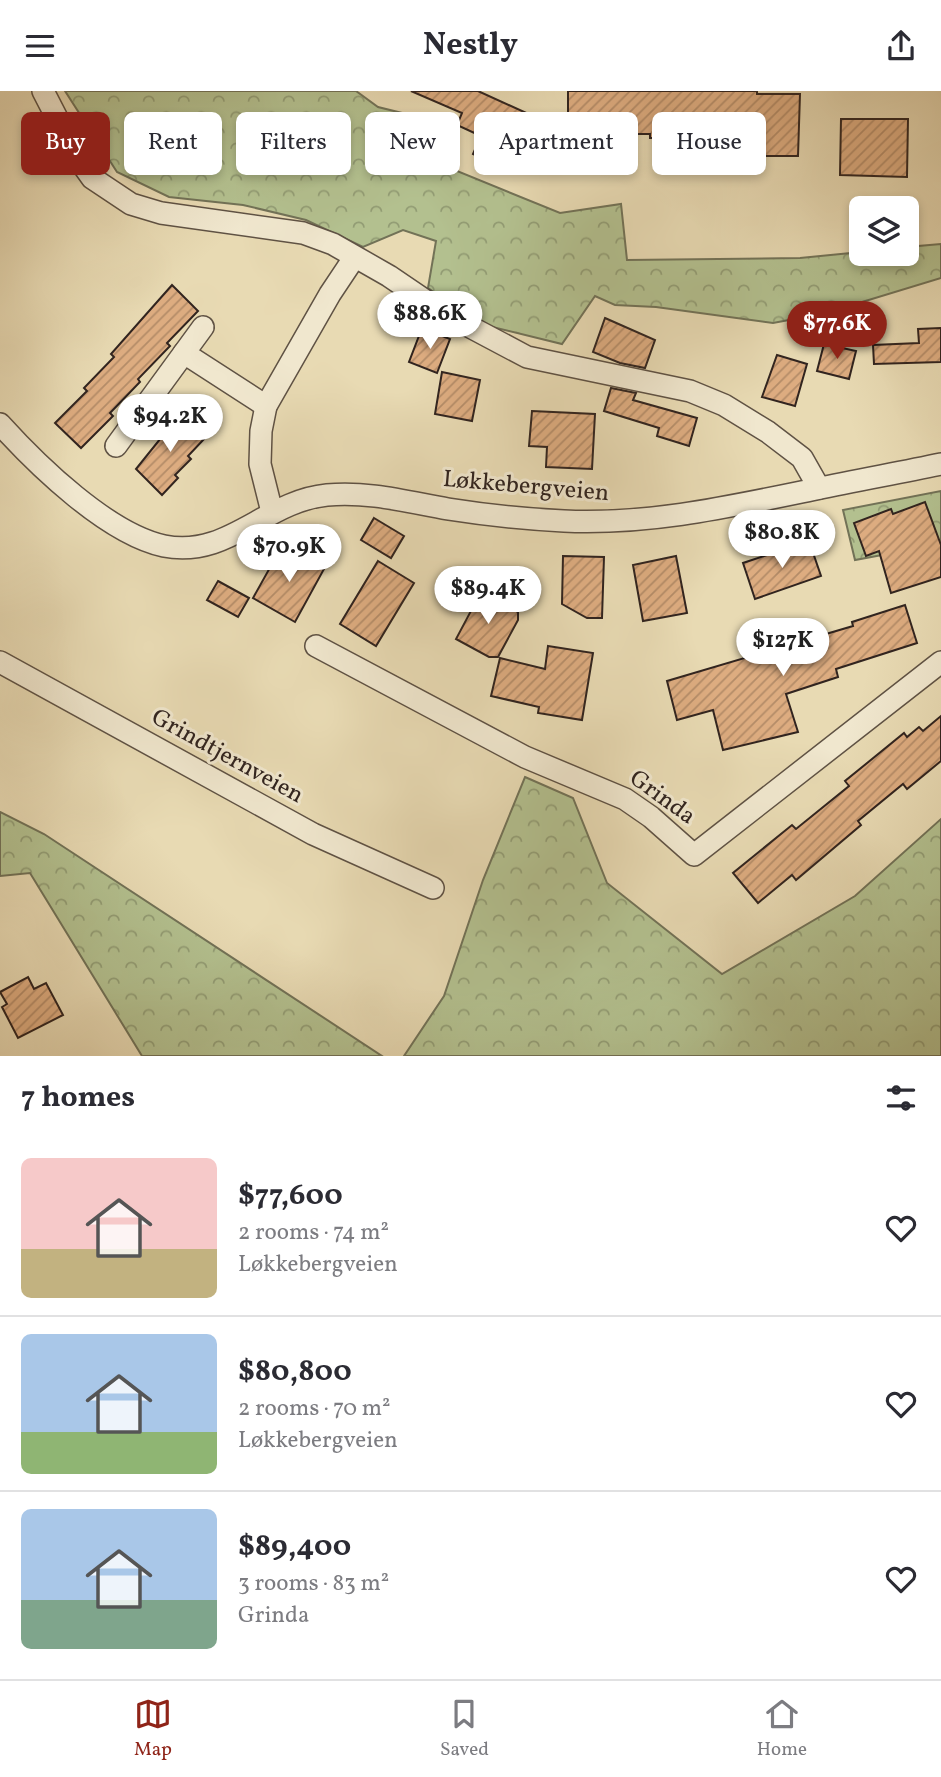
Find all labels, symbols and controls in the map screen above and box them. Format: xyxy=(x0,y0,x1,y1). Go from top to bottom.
text: Nestly xyxy=(423,24,518,68)
icon: menu xyxy=(21,27,59,65)
icon: share xyxy=(882,27,920,65)
chip: Buy xyxy=(21,112,110,175)
chip: Rent xyxy=(124,112,222,175)
chip: Filters xyxy=(236,112,351,175)
chip: New xyxy=(365,112,460,175)
chip: Apartment xyxy=(474,112,638,175)
chip: House xyxy=(652,112,766,175)
map controls xyxy=(849,196,919,266)
button: layers xyxy=(849,196,919,266)
pin: $88.6K xyxy=(373,292,487,351)
text: $88.6K xyxy=(393,298,467,330)
pin: $77.6K xyxy=(780,301,894,361)
text: $77.6K xyxy=(803,308,871,340)
pin: $94.2K xyxy=(113,395,227,454)
text: $94.2K xyxy=(133,401,207,433)
street label: Løkkebergveien xyxy=(441,463,611,511)
pin: $80.8K xyxy=(725,511,839,570)
text: $80.8K xyxy=(744,517,820,549)
pin: $70.9K xyxy=(232,525,346,584)
text: $70.9K xyxy=(252,531,326,563)
pin: $89.4K xyxy=(431,567,545,626)
text: $89.4K xyxy=(450,573,526,605)
pin: $127K xyxy=(734,619,832,678)
text: $127K xyxy=(752,625,814,657)
street label: Grindtjernveien xyxy=(145,701,309,813)
street label: Grinda xyxy=(622,762,702,834)
text: 7 homes xyxy=(21,1077,135,1119)
icon: filters xyxy=(882,1079,920,1117)
text: $77,600 xyxy=(238,1175,343,1217)
icon: home xyxy=(77,1186,161,1270)
icon: heart xyxy=(882,1209,920,1247)
text: 2 rooms · 74 m² xyxy=(238,1217,389,1249)
text: Løkkebergveien xyxy=(238,1249,398,1281)
text: $80,800 xyxy=(238,1351,352,1393)
icon: home xyxy=(77,1362,161,1446)
icon: heart xyxy=(882,1385,920,1423)
text: 2 rooms · 70 m² xyxy=(238,1393,391,1425)
text: Løkkebergveien xyxy=(238,1425,398,1457)
text: $89,400 xyxy=(238,1526,351,1568)
icon: home xyxy=(77,1537,161,1621)
icon: heart xyxy=(882,1560,920,1598)
text: 3 rooms · 83 m² xyxy=(238,1568,389,1600)
text: Grinda xyxy=(238,1600,310,1632)
tab: Map xyxy=(134,1695,172,1763)
tab: Saved xyxy=(440,1695,489,1763)
tab: Home xyxy=(757,1695,807,1763)

